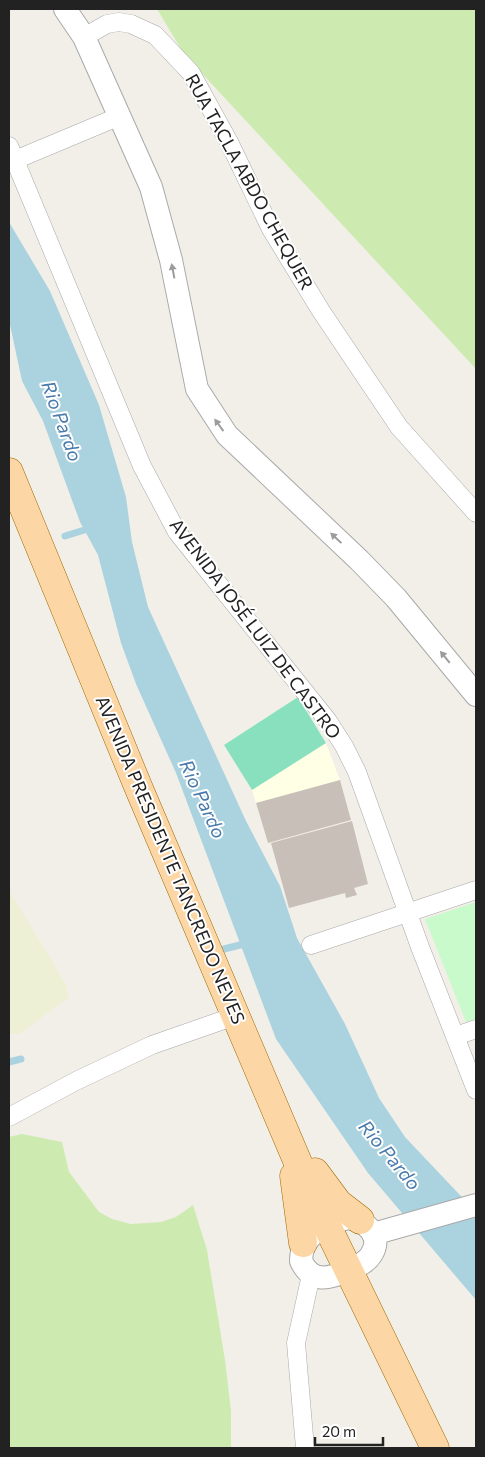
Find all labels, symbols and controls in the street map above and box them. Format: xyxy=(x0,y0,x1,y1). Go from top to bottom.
street label: RUA TACLA ABDO CHEQUER xyxy=(181,70,318,293)
one-way arrow xyxy=(169,263,177,279)
water label: Rio Pardo xyxy=(37,377,88,464)
one-way arrow xyxy=(214,418,224,432)
street label: AVENIDA JOSÉ LUIZ DE CASTRO xyxy=(166,514,346,743)
one-way arrow xyxy=(330,532,342,544)
one-way arrow xyxy=(440,651,451,664)
street label: AVENIDA PRESIDENTE TANCREDO NEVES xyxy=(92,692,250,1027)
water label: Rio Pardo xyxy=(175,756,232,842)
water label: Rio Pardo xyxy=(355,1115,426,1194)
scale bar xyxy=(315,1414,382,1446)
text: 20 m xyxy=(322,1422,356,1440)

